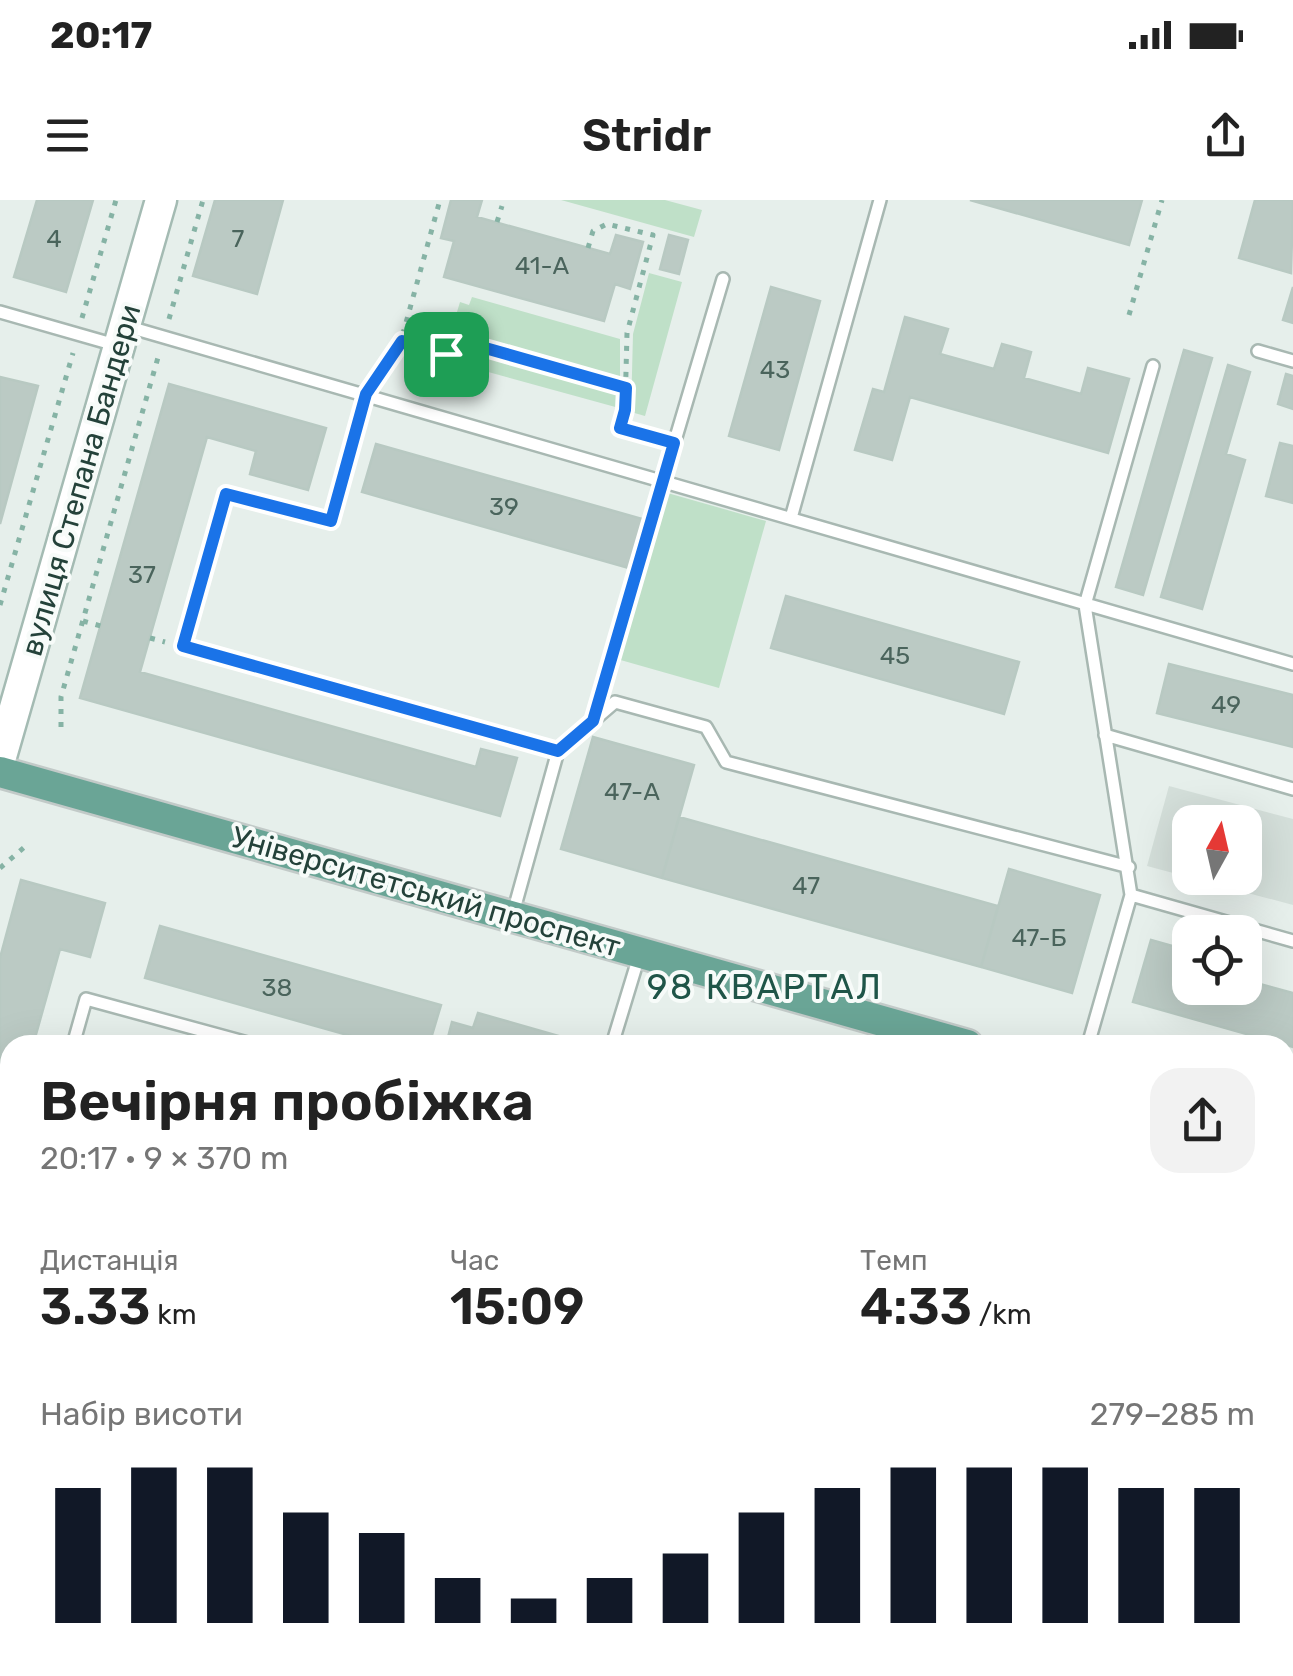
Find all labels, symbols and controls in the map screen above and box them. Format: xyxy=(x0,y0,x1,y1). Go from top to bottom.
text: 20:17 xyxy=(50,12,152,58)
icon: menu xyxy=(40,108,95,163)
icon: share xyxy=(1198,108,1253,163)
text: Stridr xyxy=(582,109,711,162)
house number: 4 xyxy=(46,224,62,253)
house number: 7 xyxy=(232,224,245,253)
house number: 41-А xyxy=(515,251,570,280)
street label: вулиця Степана Бандери xyxy=(14,300,148,660)
pin xyxy=(404,312,489,397)
icon: arrive xyxy=(419,327,474,382)
house number: 43 xyxy=(760,355,790,384)
house number: 39 xyxy=(489,492,519,521)
house number: 37 xyxy=(128,560,156,589)
house number: 45 xyxy=(880,641,910,670)
house number: 49 xyxy=(1211,690,1241,719)
house number: 47-А xyxy=(604,777,660,806)
north arrow xyxy=(1172,805,1262,895)
map controls xyxy=(1172,805,1262,1005)
street label: Університетський проспект xyxy=(227,819,625,965)
house number: 47 xyxy=(792,871,820,900)
button: locate xyxy=(1172,915,1262,1005)
house number: 47-Б xyxy=(1012,923,1066,952)
district label: 98 КВАРТАЛ xyxy=(647,966,883,1008)
house number: 38 xyxy=(262,973,292,1002)
button: share xyxy=(1150,1068,1255,1173)
text: Вечірня пробіжка xyxy=(40,1069,534,1134)
text: 20:17 · 9 × 370 m xyxy=(40,1139,288,1177)
text: Дистанція xyxy=(40,1244,179,1277)
text: Час xyxy=(450,1244,499,1277)
text: Темп xyxy=(860,1244,928,1277)
text: 3.33 xyxy=(40,1277,150,1337)
text: 15:09 xyxy=(450,1277,585,1337)
text: 4:33 xyxy=(860,1277,972,1337)
text: km xyxy=(150,1298,197,1331)
text: /km xyxy=(972,1298,1032,1331)
text: Набір висоти xyxy=(40,1395,243,1433)
text: 279–285 m xyxy=(1090,1395,1255,1433)

